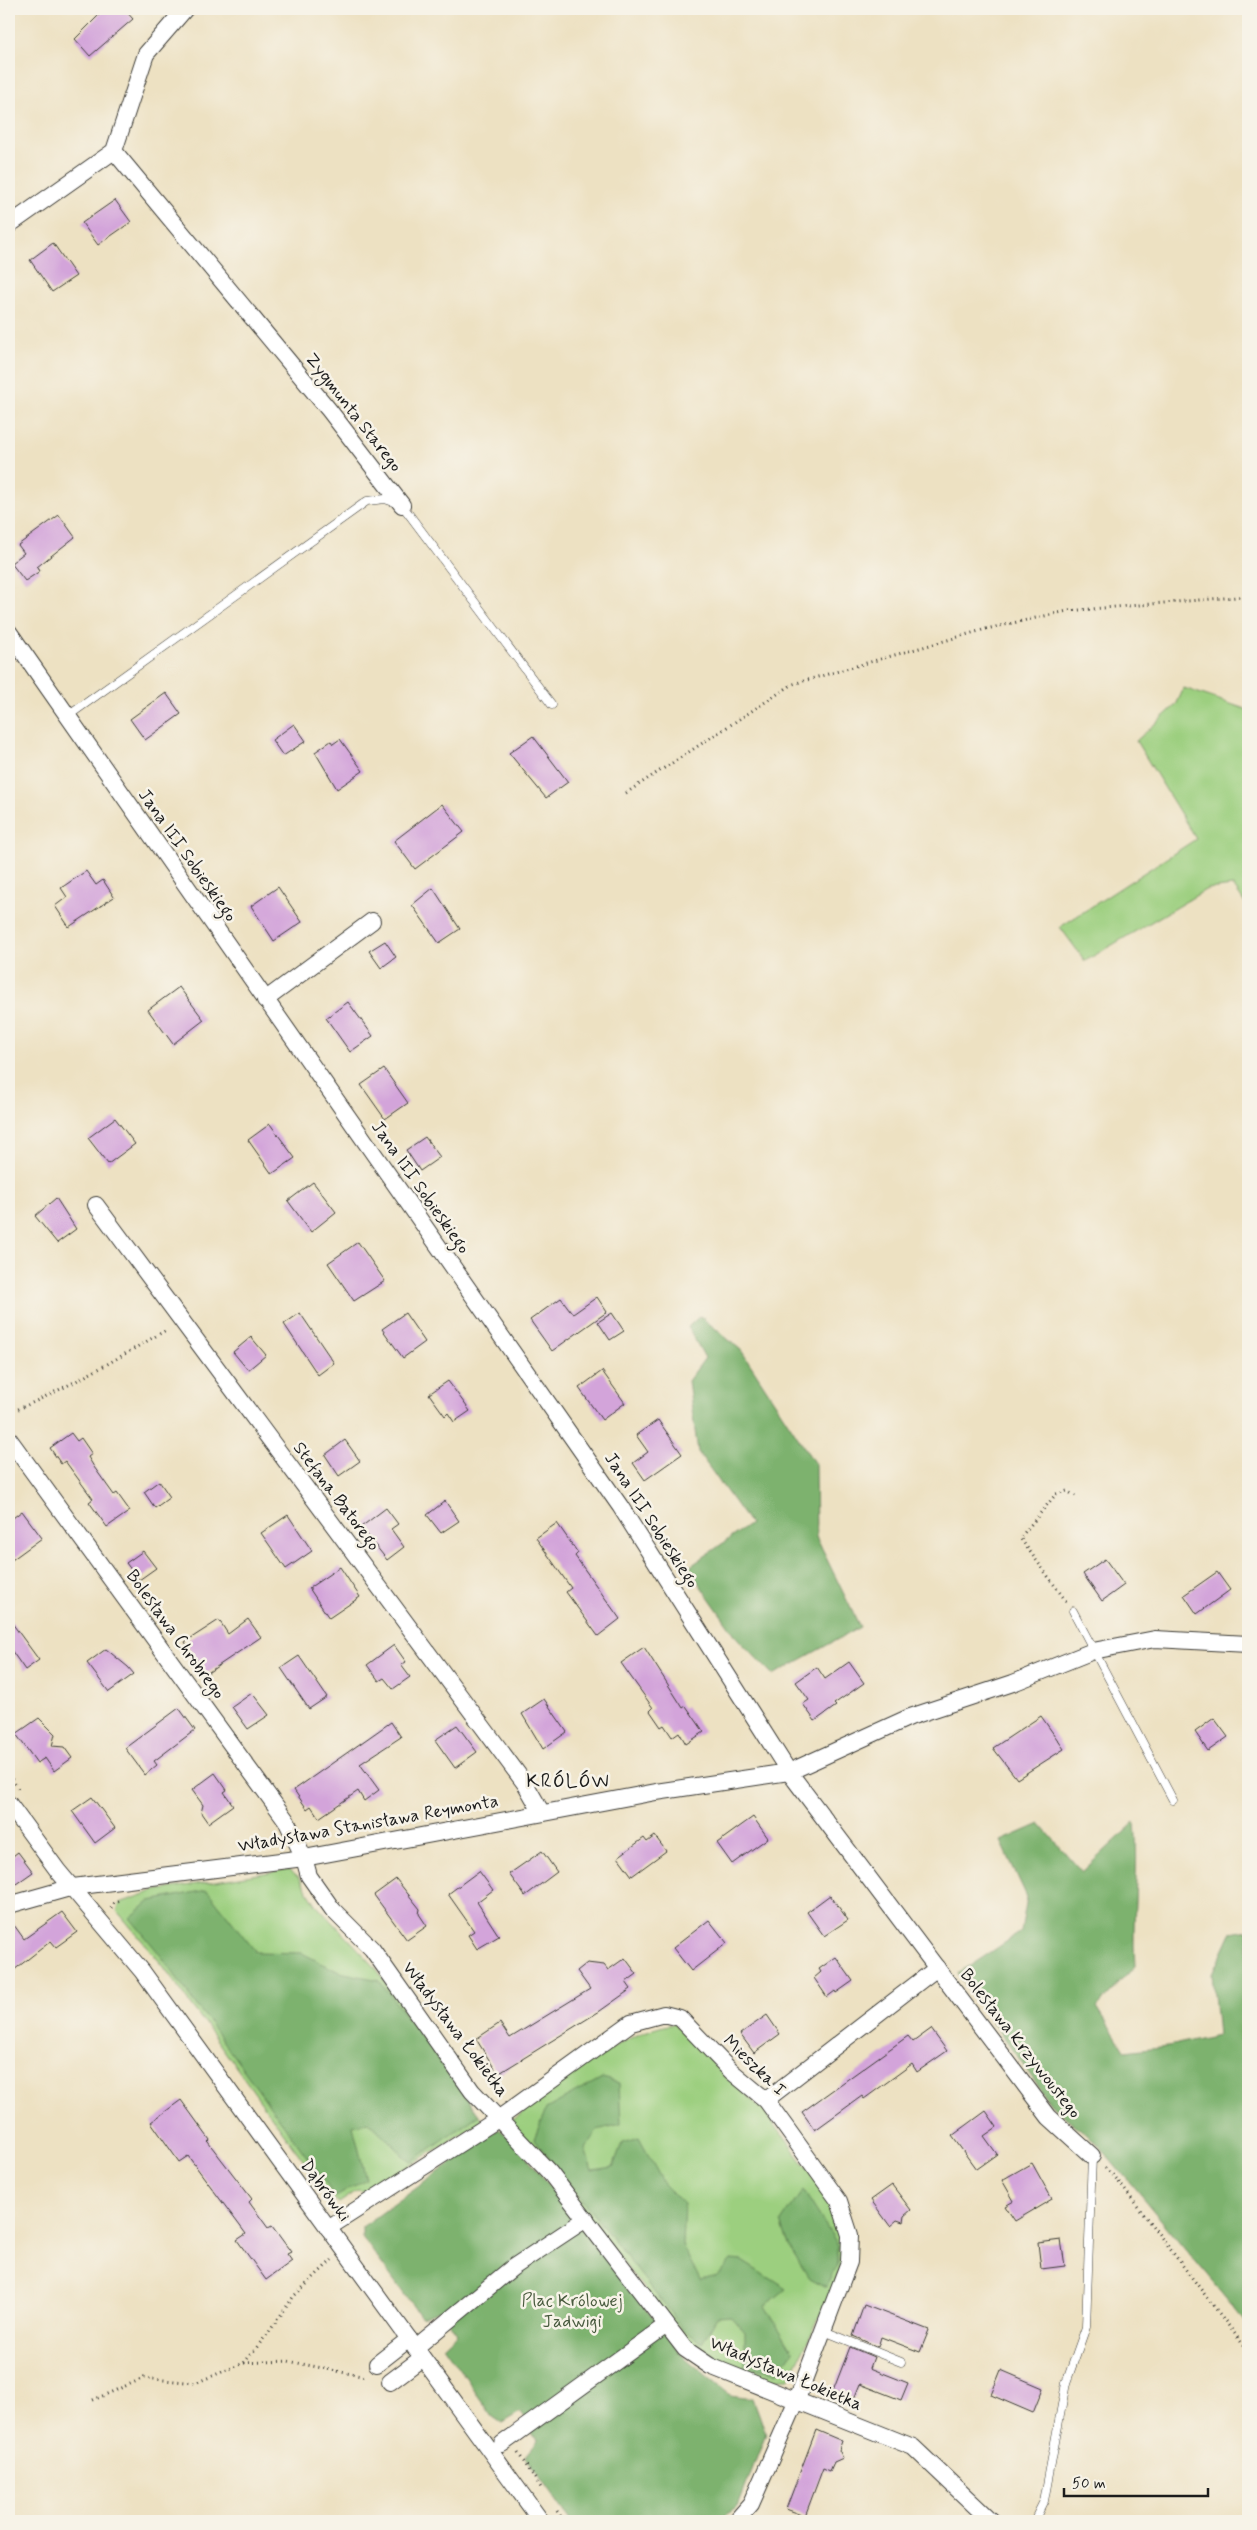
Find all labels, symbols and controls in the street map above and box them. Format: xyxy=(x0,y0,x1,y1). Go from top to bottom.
street label: Zygmunta Starego xyxy=(298,348,407,478)
street label: Jana III Sobieskiego xyxy=(131,784,242,928)
street label: Jana III Sobieskiego xyxy=(364,1116,475,1260)
street label: Stefana Batorego xyxy=(286,1437,385,1557)
street label: Jana III Sobieskiego xyxy=(597,1448,704,1594)
street label: Bolesława Chrobrego xyxy=(119,1565,230,1705)
district label: KRÓLÓW xyxy=(526,1769,610,1794)
street label: Władysława Stanisława Reymonta xyxy=(236,1789,500,1859)
street label: Władysława Łokietka xyxy=(396,1957,514,2102)
street label: Bolesława Krzywoustego xyxy=(954,1964,1086,2123)
street label: Mieszka I xyxy=(717,2030,791,2102)
street label: Dąbrówki xyxy=(294,2154,356,2227)
park label: Plac Królowej Jadwigi xyxy=(521,2289,623,2334)
street label: Władysława Łokietka xyxy=(706,2331,866,2417)
scale bar xyxy=(1064,2465,1208,2497)
text: 50 m xyxy=(1072,2474,1106,2494)

